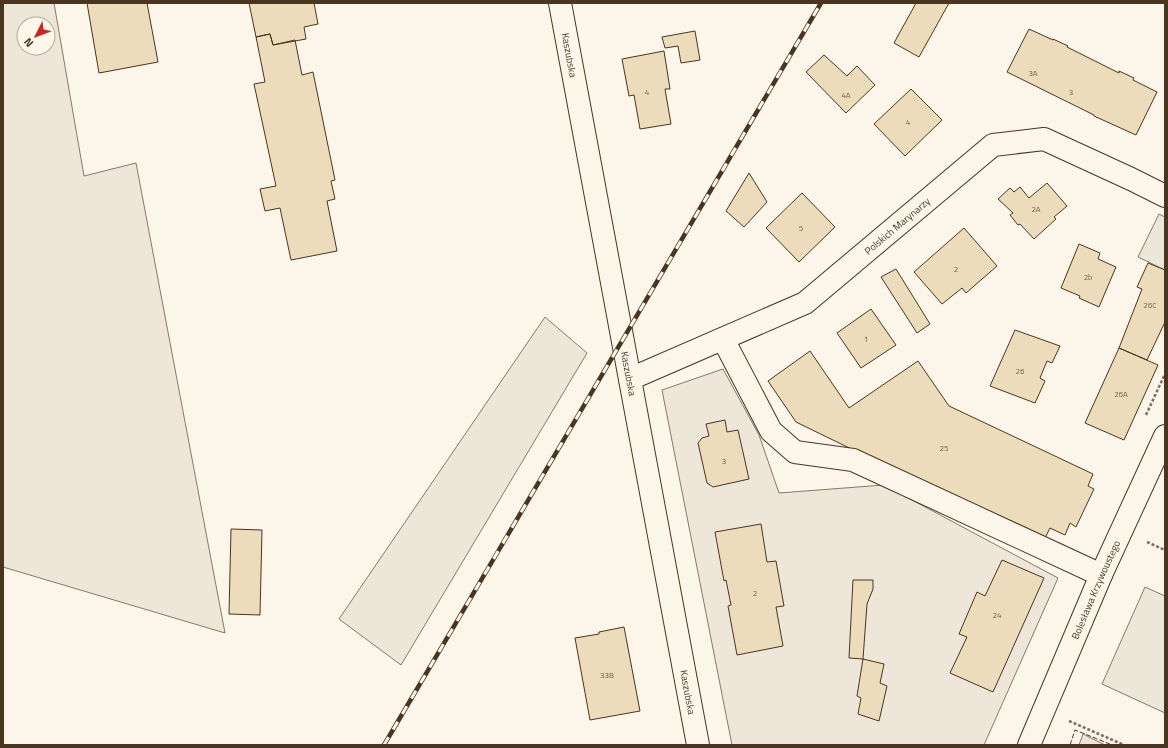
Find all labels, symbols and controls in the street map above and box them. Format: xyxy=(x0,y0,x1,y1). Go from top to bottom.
north arrow xyxy=(16,16,56,56)
street label: Kaszubska xyxy=(558,32,581,79)
text: N xyxy=(20,35,37,51)
house number: 3A xyxy=(1028,67,1038,79)
house number: 4 xyxy=(645,86,650,98)
house number: 3 xyxy=(1069,86,1073,98)
house number: 4A xyxy=(841,89,851,101)
house number: 4 xyxy=(906,116,911,128)
street label: Polskich Marynarzy xyxy=(861,194,934,258)
house number: 2A xyxy=(1031,203,1041,215)
house number: 5 xyxy=(799,222,804,234)
house number: 2 xyxy=(954,263,958,275)
house number: 2b xyxy=(1084,271,1092,283)
house number: 26C xyxy=(1143,299,1157,311)
house number: 1 xyxy=(864,333,868,345)
street label: Kaszubska xyxy=(617,350,640,397)
house number: 26 xyxy=(1016,365,1025,377)
house number: 26A xyxy=(1114,388,1128,400)
house number: 25 xyxy=(940,442,949,454)
house number: 3 xyxy=(722,455,726,467)
street label: Bolesława Krzywoustego xyxy=(1068,538,1124,642)
house number: 2 xyxy=(753,587,757,599)
house number: 24 xyxy=(993,609,1002,621)
house number: 33B xyxy=(600,669,614,681)
street label: Kaszubska xyxy=(676,669,699,716)

